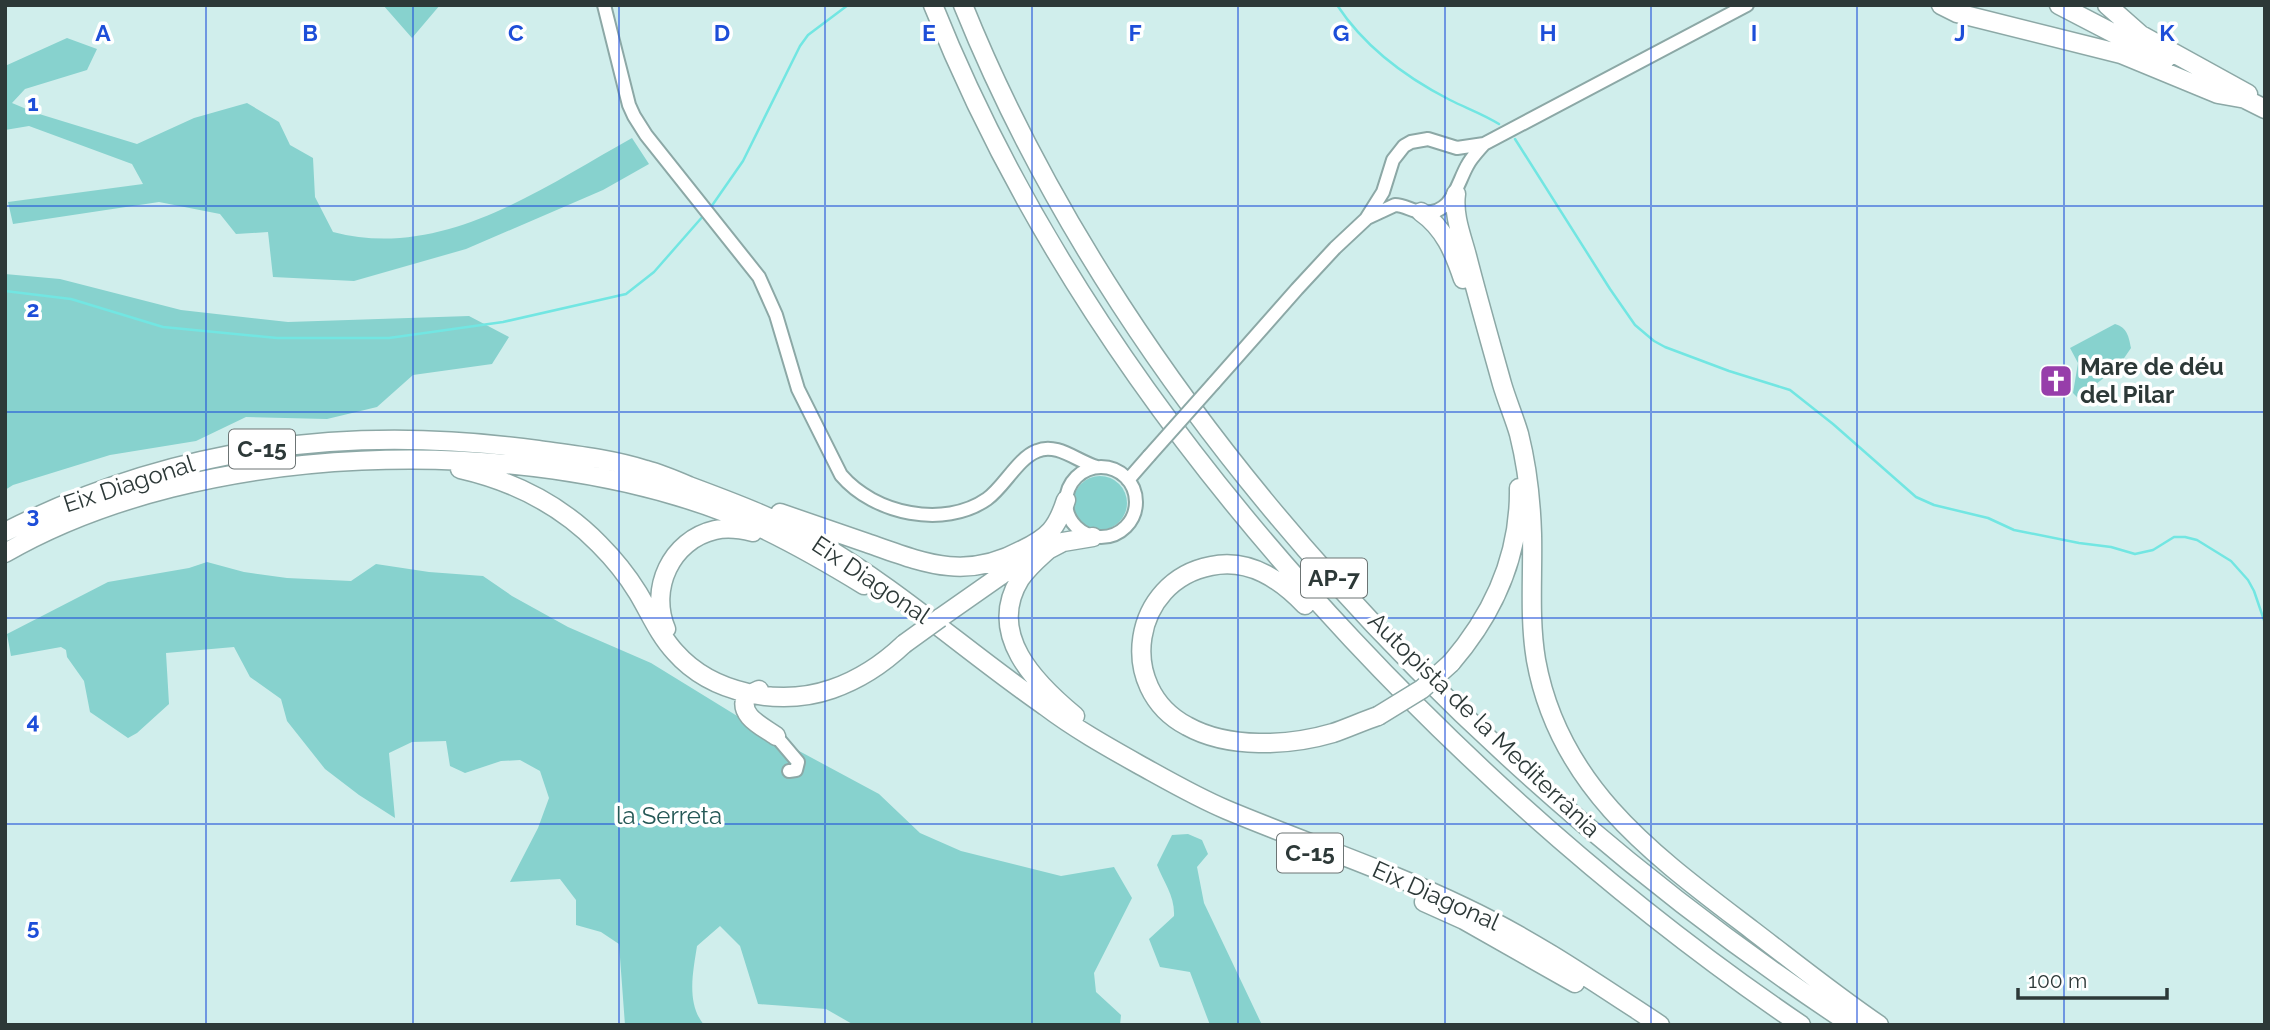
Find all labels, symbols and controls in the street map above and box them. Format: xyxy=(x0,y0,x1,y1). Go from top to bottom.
text: A xyxy=(95,19,111,46)
text: B xyxy=(302,19,318,46)
text: C xyxy=(508,19,524,46)
text: D xyxy=(714,19,730,46)
text: E xyxy=(922,19,936,46)
text: F xyxy=(1128,19,1142,46)
text: G xyxy=(1333,19,1349,46)
text: H xyxy=(1539,19,1557,46)
text: I xyxy=(1751,19,1757,46)
text: J xyxy=(1954,19,1966,46)
text: K xyxy=(2159,19,2175,46)
text: 1 xyxy=(27,89,39,116)
text: 2 xyxy=(27,295,39,322)
place label: Mare de déu del Pilar xyxy=(2080,352,2224,409)
church icon: Mare de déu del Pilar xyxy=(2037,362,2075,400)
road number: C-15 xyxy=(229,430,295,468)
street label: Eix Diagonal xyxy=(60,449,199,518)
text: 3 xyxy=(27,501,39,528)
street label: Eix Diagonal xyxy=(807,529,936,630)
road number: AP-7 xyxy=(1301,558,1367,598)
street label: Autopista de la Mediterrània xyxy=(1362,606,1606,843)
text: 4 xyxy=(26,707,40,734)
park label: la Serreta xyxy=(616,801,722,830)
road number: C-15 xyxy=(1277,834,1343,873)
street label: Eix Diagonal xyxy=(1368,855,1505,937)
text: 5 xyxy=(27,913,40,940)
scale bar xyxy=(2018,956,2167,1000)
text: 100 m xyxy=(2028,968,2087,993)

